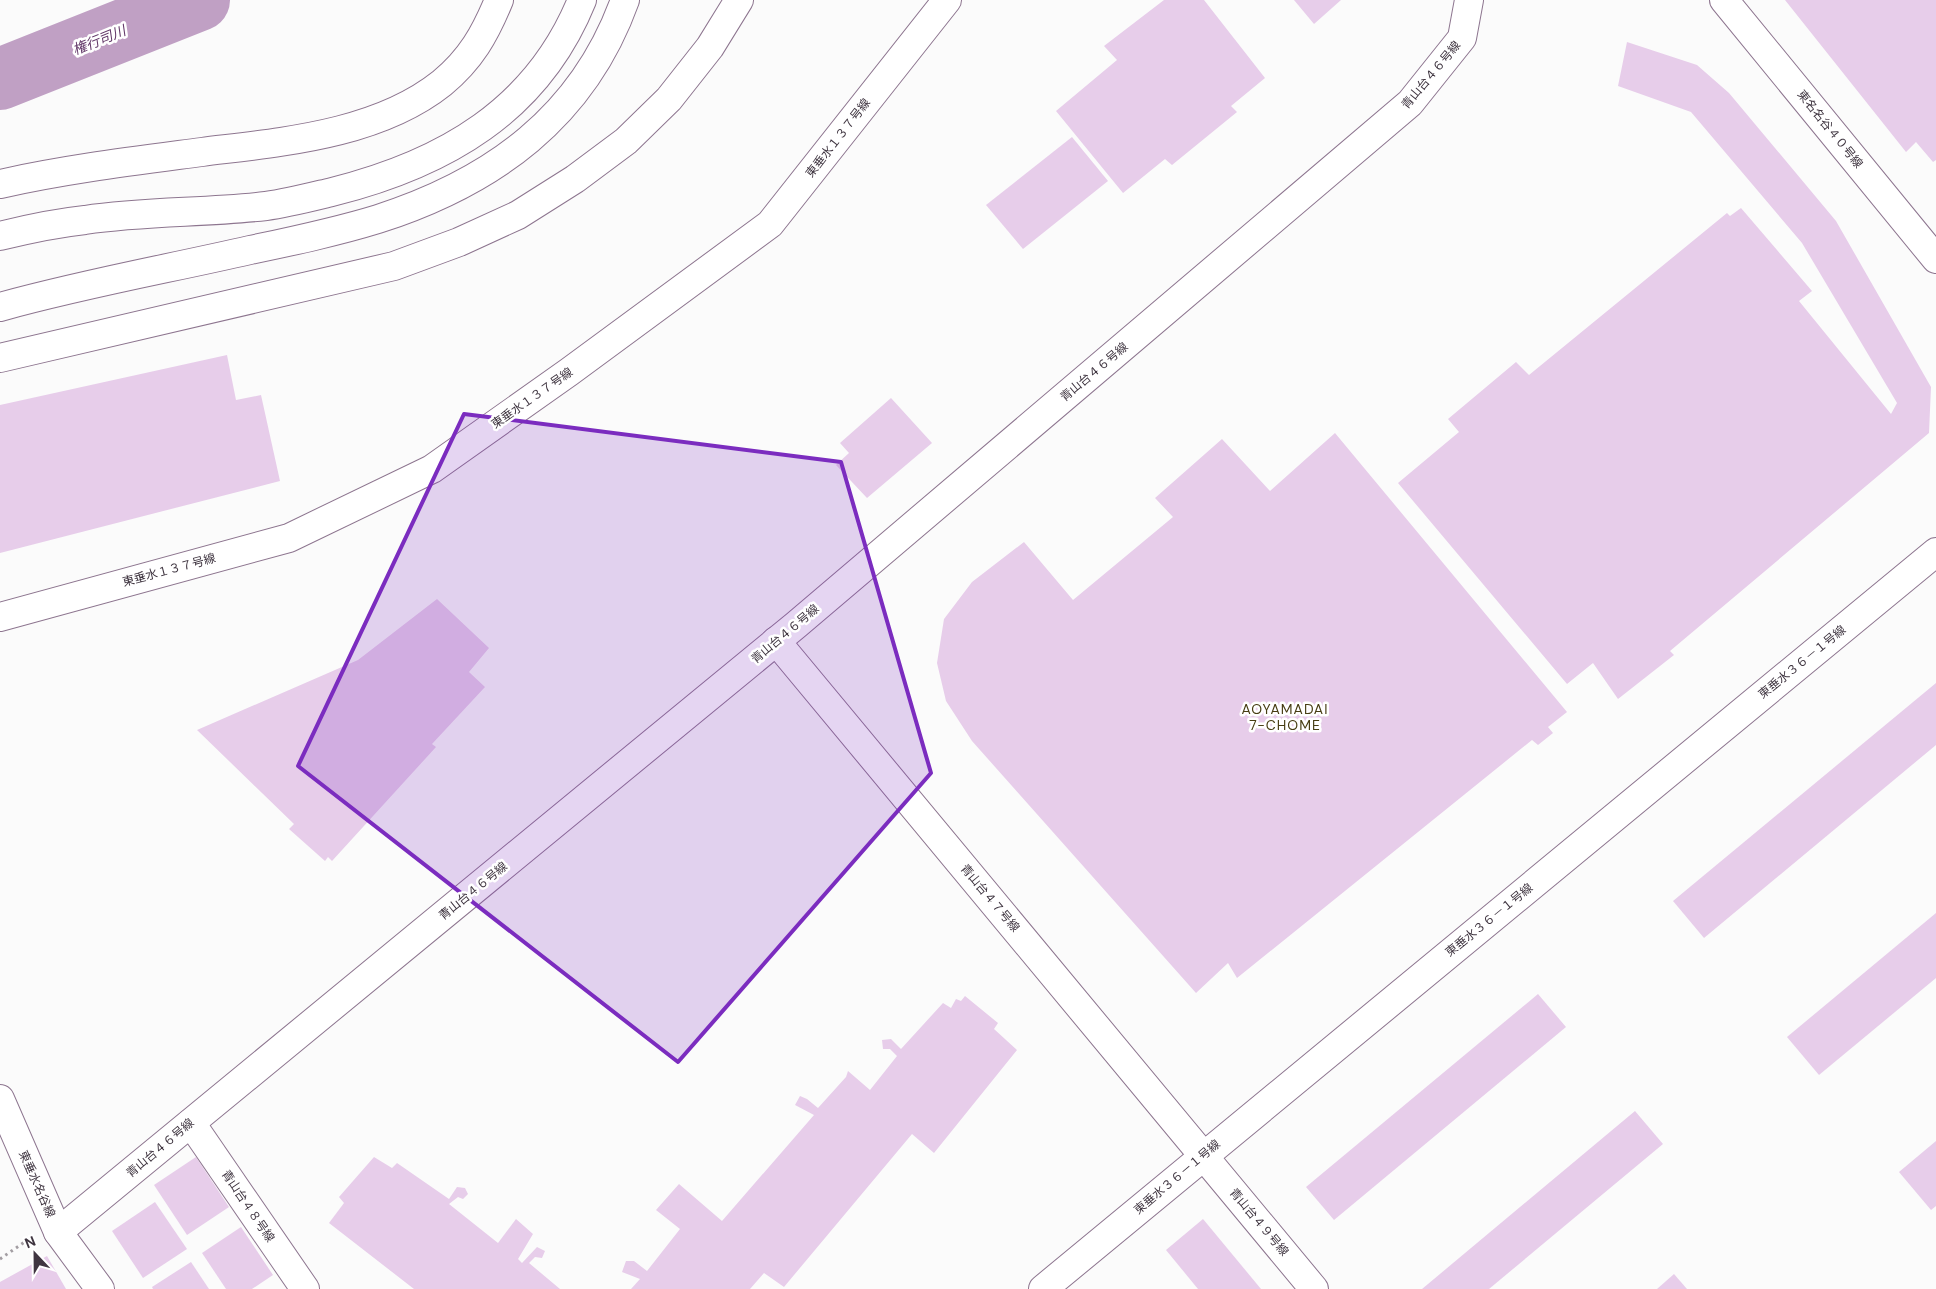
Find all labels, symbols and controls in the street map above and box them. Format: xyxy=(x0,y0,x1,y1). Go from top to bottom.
water label: 権行司川 xyxy=(70,20,130,59)
street label: 青山台４６号線 xyxy=(1398,38,1464,112)
street label: 東名名谷４０号線 xyxy=(1794,87,1866,171)
street label: 東垂水１３７号線 xyxy=(802,95,874,181)
street label: 青山台４６号線 xyxy=(1057,339,1131,405)
street label: 東垂水１３７号線 xyxy=(488,364,576,432)
street label: 東垂水１３７号線 xyxy=(121,550,217,590)
street label: 青山台４６号線 xyxy=(748,601,822,667)
street label: 東垂水３６－１号線 xyxy=(1755,622,1849,702)
district label: AOYAMADAI 7-CHOME xyxy=(1242,700,1328,734)
street label: 青山台４６号線 xyxy=(435,858,511,924)
street label: 青山台４７号線 xyxy=(957,861,1023,935)
street label: 東垂水３６－１号線 xyxy=(1442,880,1536,960)
street label: 青山台４６号線 xyxy=(123,1115,197,1181)
street label: 東垂水３６－１号線 xyxy=(1130,1136,1224,1218)
street label: 東垂水名谷線 xyxy=(15,1148,59,1220)
street label: 青山台４８号線 xyxy=(218,1167,278,1245)
street label: 青山台４９号線 xyxy=(1226,1185,1292,1259)
north arrow xyxy=(10,1229,60,1279)
text: N xyxy=(22,1232,38,1252)

